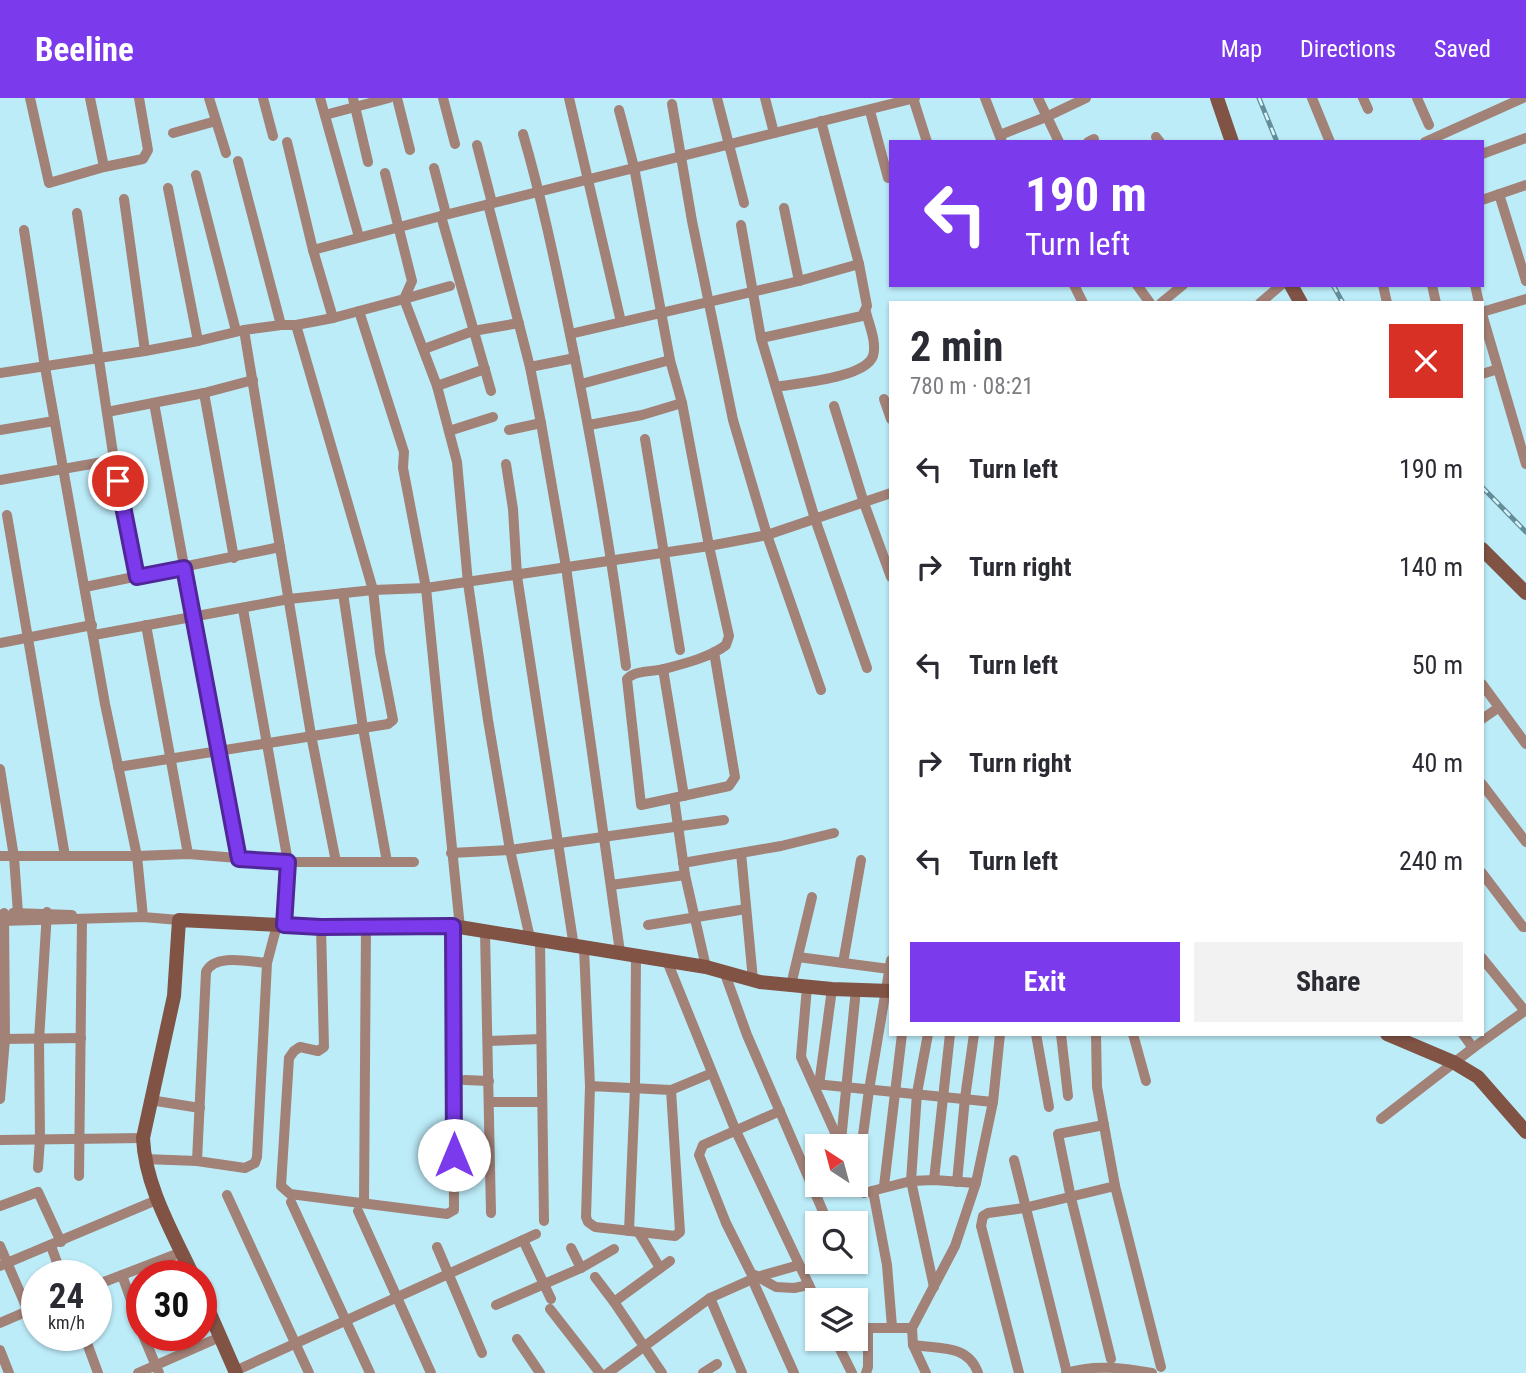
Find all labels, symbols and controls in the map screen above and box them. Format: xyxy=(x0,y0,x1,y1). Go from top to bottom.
text: Beeline xyxy=(35,30,134,69)
text: Map xyxy=(1221,35,1262,63)
text: Directions xyxy=(1300,35,1396,63)
text: Saved xyxy=(1434,35,1491,63)
text: 190 m xyxy=(1025,166,1147,223)
icon: left xyxy=(910,168,1001,259)
text: Turn left xyxy=(1025,225,1130,263)
text: 2 min xyxy=(910,322,1003,371)
button: close xyxy=(1389,324,1463,398)
text: 780 m · 08:21 xyxy=(910,373,1034,400)
icon: left xyxy=(910,450,948,488)
pin xyxy=(88,451,148,511)
text: Turn left xyxy=(969,454,1058,484)
text: 190 m xyxy=(1399,454,1463,484)
icon: arrive xyxy=(99,462,137,500)
icon: right xyxy=(910,548,948,586)
text: Turn right xyxy=(969,552,1071,582)
text: 140 m xyxy=(1399,552,1463,582)
icon: left xyxy=(910,646,948,684)
text: Turn left xyxy=(969,650,1058,680)
text: 50 m xyxy=(1412,650,1463,680)
icon: right xyxy=(910,744,948,782)
text: Turn right xyxy=(969,748,1071,778)
text: 40 m xyxy=(1412,748,1463,778)
icon: left xyxy=(910,842,948,880)
text: Turn left xyxy=(969,846,1058,876)
text: 240 m xyxy=(1399,846,1463,876)
button: Exit xyxy=(910,942,1180,1022)
button: Share xyxy=(1194,942,1463,1022)
position arrow xyxy=(417,1118,491,1192)
north arrow xyxy=(805,1134,868,1197)
map controls xyxy=(805,1134,868,1351)
button: search xyxy=(805,1211,868,1274)
speed limit sign: 30 xyxy=(126,1260,217,1351)
text: 24 xyxy=(49,1276,84,1317)
button: layers xyxy=(805,1288,868,1351)
text: km/h xyxy=(48,1312,85,1333)

